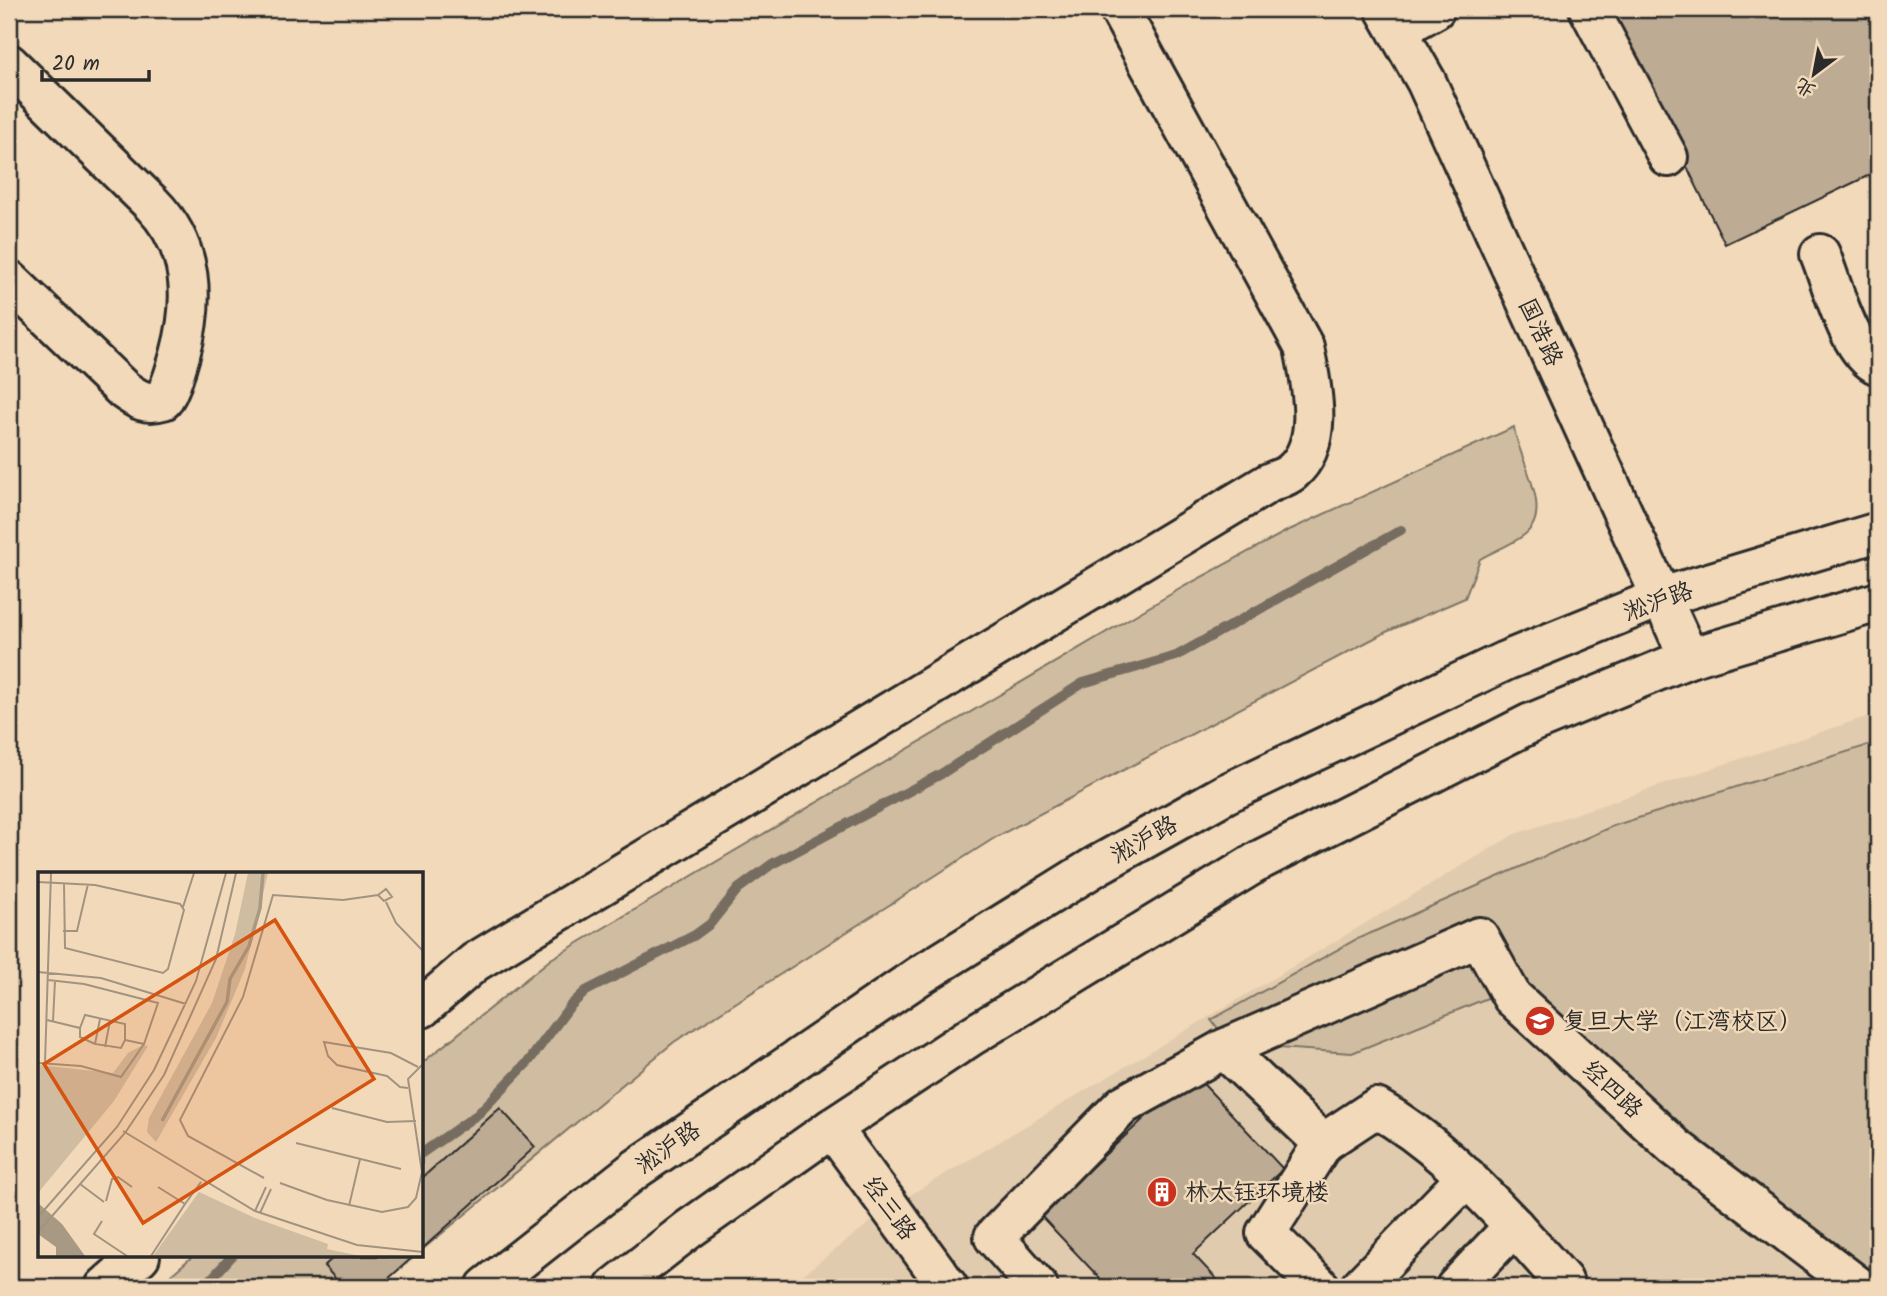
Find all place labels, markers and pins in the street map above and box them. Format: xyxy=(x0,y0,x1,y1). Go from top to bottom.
place label: 复旦大学（江湾校区） xyxy=(1563,1003,1803,1042)
school or university icon: 复旦大学（江湾校区） xyxy=(1523,1004,1557,1038)
place label: 林太钰环境楼 xyxy=(1185,1174,1329,1213)
building icon: 林太钰环境楼 xyxy=(1145,1175,1179,1209)

